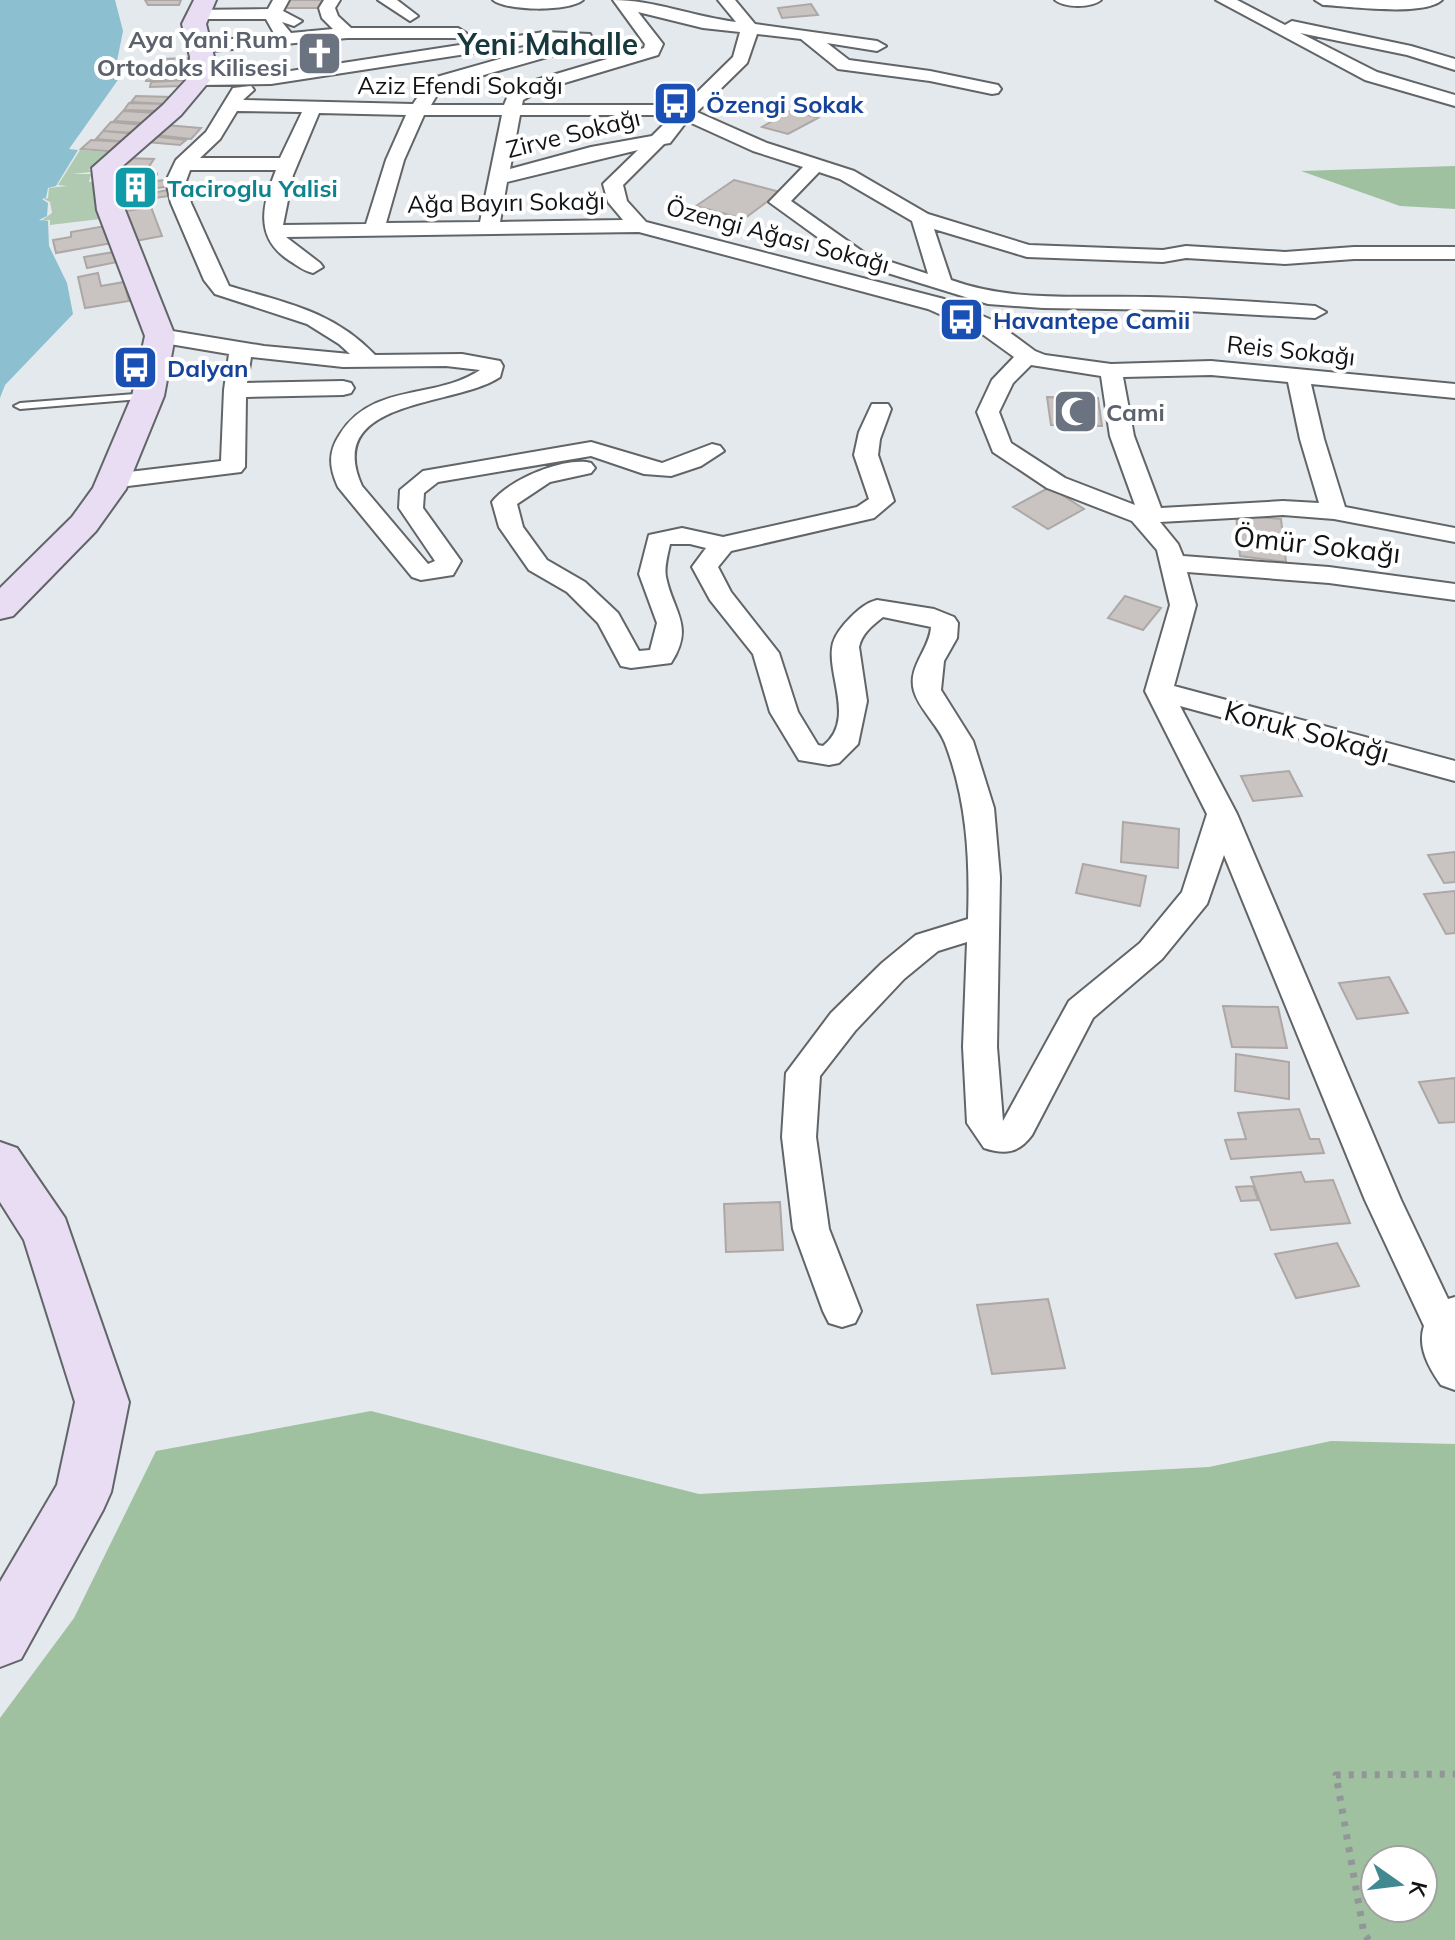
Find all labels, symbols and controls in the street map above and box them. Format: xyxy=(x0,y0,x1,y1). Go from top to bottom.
place label: Aya Yani Rum Ortodoks Kilisesi xyxy=(97,24,288,82)
district label: Yeni Mahalle xyxy=(457,25,638,63)
church icon: Aya Yani Rum Ortodoks Kilisesi xyxy=(295,29,343,77)
street label: Aziz Efendi Sokağı xyxy=(357,70,563,100)
bus stop icon: Özengi Sokak xyxy=(651,80,699,128)
place label: Özengi Sokak xyxy=(706,89,864,119)
street label: Zirve Sokağı xyxy=(503,102,643,164)
building icon: Taciroglu Yalisi xyxy=(112,164,160,212)
place label: Taciroglu Yalisi xyxy=(167,173,338,203)
street label: Ağa Bayırı Sokağı xyxy=(407,185,605,219)
street label: Özengi Ağası Sokağı xyxy=(663,191,893,279)
bus stop icon: Havantepe Camii xyxy=(938,296,986,344)
place label: Havantepe Camii xyxy=(993,305,1190,335)
street label: Reis Sokağı xyxy=(1225,328,1357,372)
bus stop icon: Dalyan xyxy=(112,344,160,392)
place label: Dalyan xyxy=(167,353,249,383)
mosque icon: Cami xyxy=(1051,388,1099,436)
place label: Cami xyxy=(1106,397,1165,427)
street label: Ömür Sokağı xyxy=(1232,518,1402,570)
street label: Koruk Sokağı xyxy=(1221,692,1393,770)
north arrow xyxy=(1359,1844,1439,1924)
text: K xyxy=(1403,1878,1434,1901)

